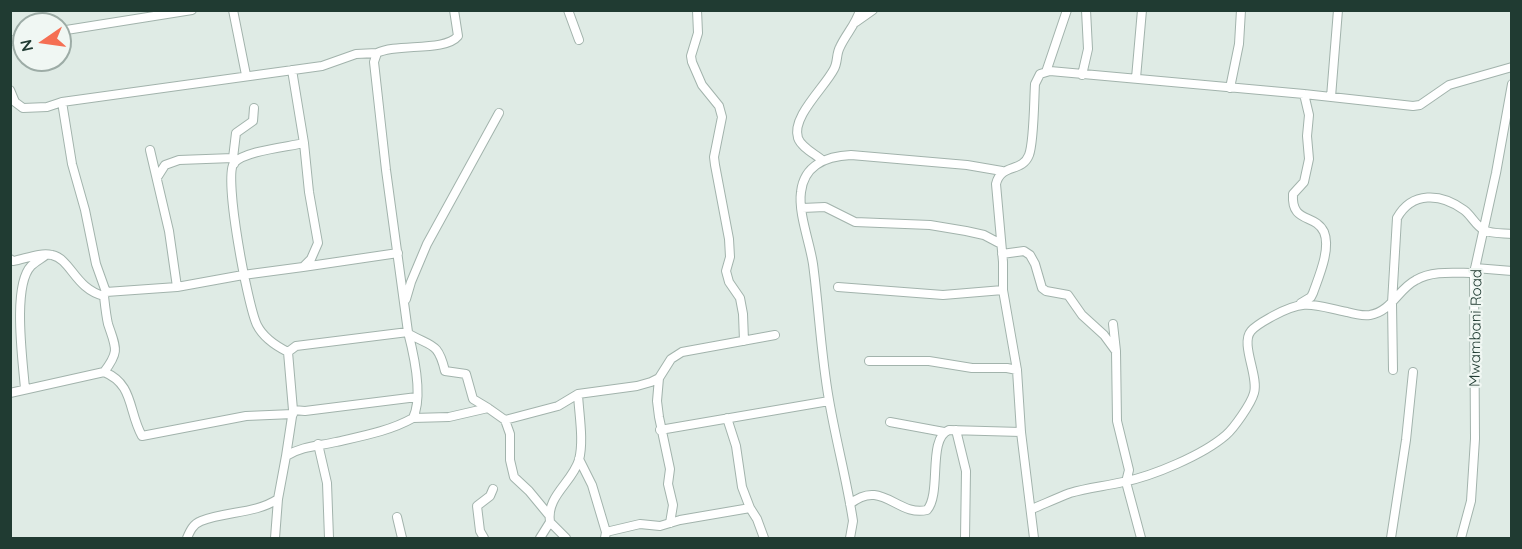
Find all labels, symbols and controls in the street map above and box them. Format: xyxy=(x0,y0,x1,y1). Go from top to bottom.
north arrow xyxy=(12,12,72,72)
text: N xyxy=(15,38,37,54)
street label: Mwambani Road xyxy=(1466,269,1486,387)

